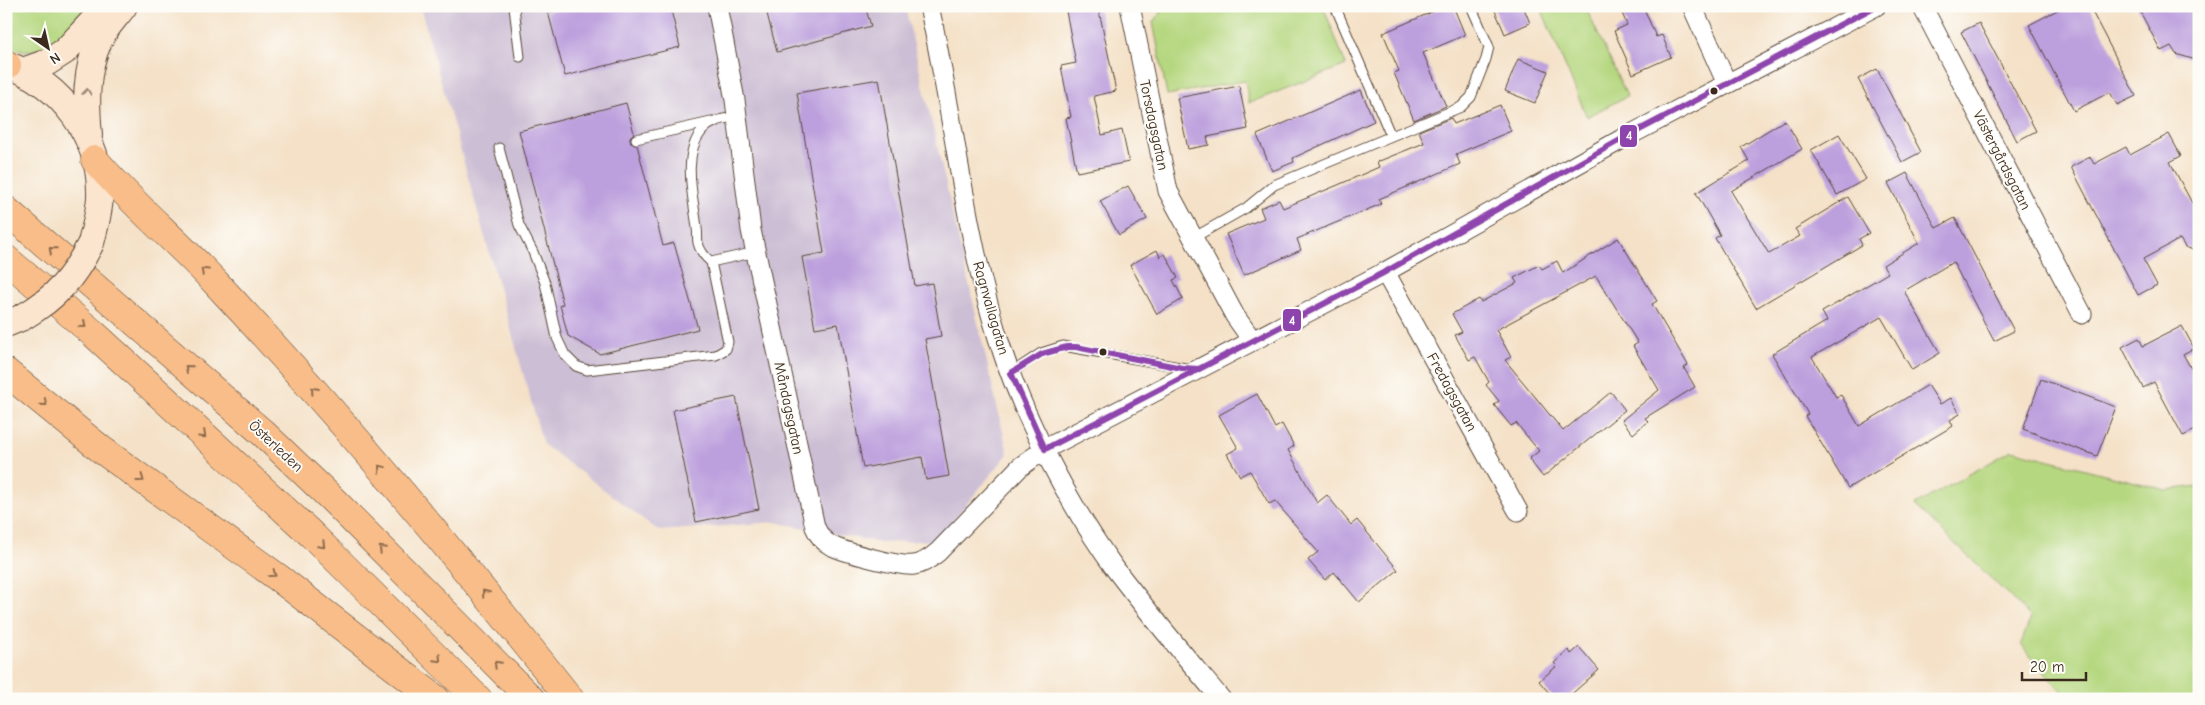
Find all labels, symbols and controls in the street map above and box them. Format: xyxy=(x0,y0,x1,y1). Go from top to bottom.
north arrow xyxy=(22,22,72,72)
text: N xyxy=(46,49,64,68)
street label: Torsdagsgatan xyxy=(1136,78,1172,172)
unlabelled marker xyxy=(1709,86,1719,96)
one-way arrow xyxy=(81,88,92,96)
street label: Västergårdsgatan xyxy=(1969,107,2035,213)
line badge: 4 xyxy=(1619,124,1638,148)
text: 4 xyxy=(1626,127,1633,144)
one-way arrow xyxy=(49,247,58,256)
street label: Ragnvallagatan xyxy=(969,259,1013,357)
one-way arrow xyxy=(201,267,210,276)
line badge: 4 xyxy=(1282,308,1302,332)
text: 4 xyxy=(1289,312,1296,329)
one-way arrow xyxy=(77,319,86,328)
unlabelled marker xyxy=(1098,347,1108,357)
street label: Fredagsgatan xyxy=(1423,349,1481,435)
street label: Måndagsgatan xyxy=(770,360,808,456)
one-way arrow xyxy=(185,365,194,374)
one-way arrow xyxy=(310,387,319,396)
one-way arrow xyxy=(38,398,47,406)
street label: Österleden xyxy=(245,416,307,476)
one-way arrow xyxy=(197,429,206,438)
one-way arrow xyxy=(378,465,387,474)
one-way arrow xyxy=(135,473,145,482)
one-way arrow xyxy=(316,539,325,548)
one-way arrow xyxy=(379,546,388,555)
one-way arrow xyxy=(267,568,277,577)
one-way arrow xyxy=(483,590,491,599)
scale bar xyxy=(2022,650,2086,682)
one-way arrow xyxy=(432,653,441,662)
text: 20 m xyxy=(2030,658,2064,676)
one-way arrow xyxy=(494,661,503,670)

